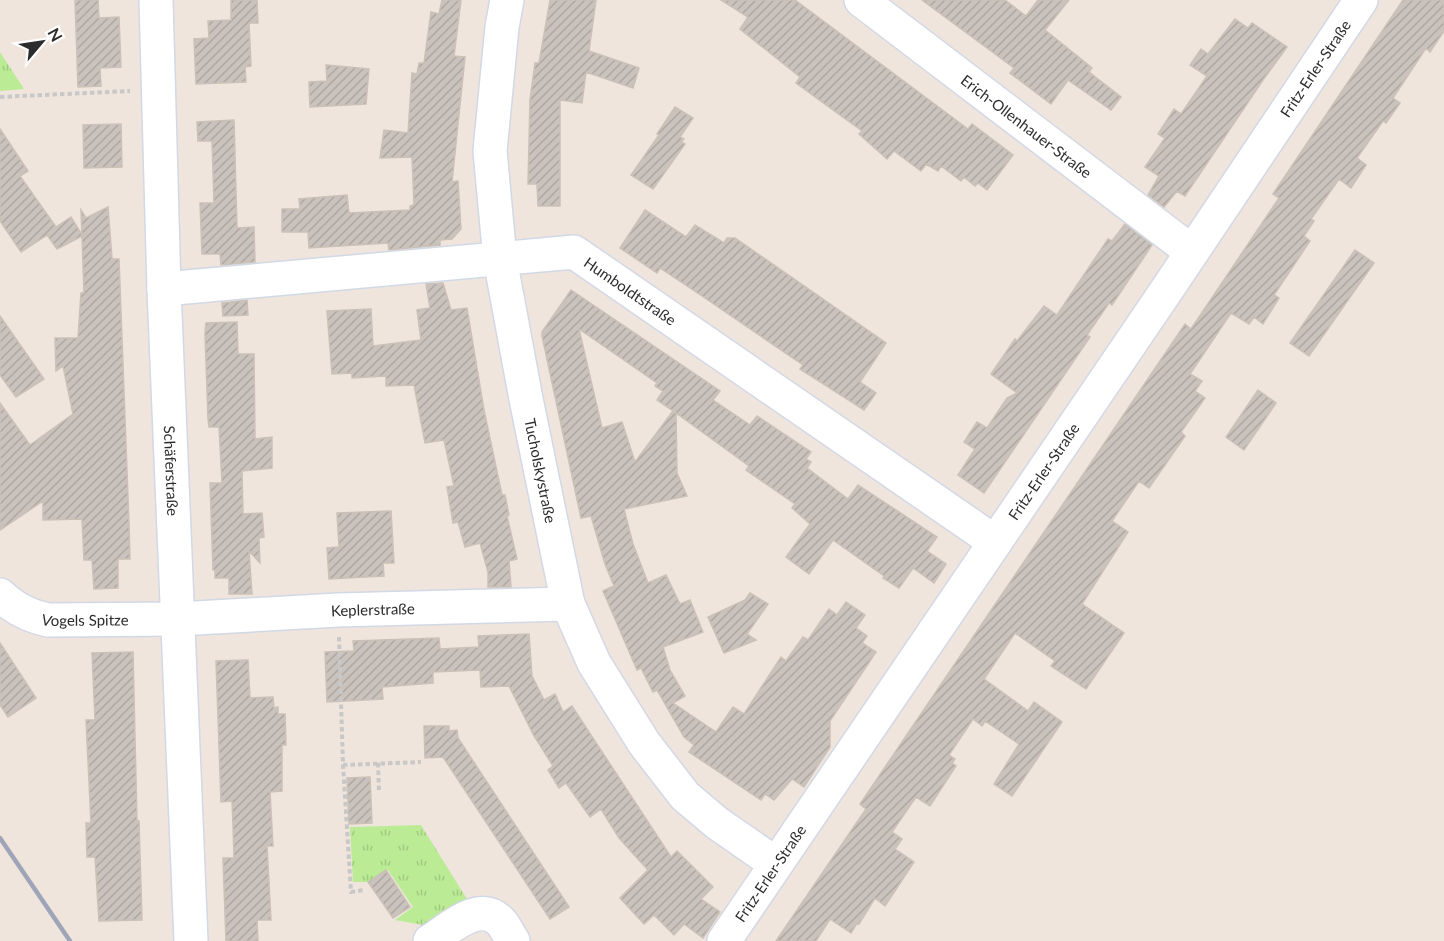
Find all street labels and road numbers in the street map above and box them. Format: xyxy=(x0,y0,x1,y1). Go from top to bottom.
street label: Fritz-Erler-Straße xyxy=(1276,16,1354,120)
street label: Erich-Ollenhauer-Straße xyxy=(958,71,1095,181)
street label: Humboldtstraße xyxy=(581,253,680,329)
street label: Tucholskystraße xyxy=(521,417,560,525)
street label: Fritz-Erler-Straße xyxy=(1004,419,1083,523)
street label: Schäferstraße xyxy=(161,425,182,516)
street label: Keplerstraße xyxy=(330,599,415,619)
street label: Vogels Spitze xyxy=(40,610,129,630)
street label: Fritz-Erler-Straße xyxy=(731,821,809,925)

